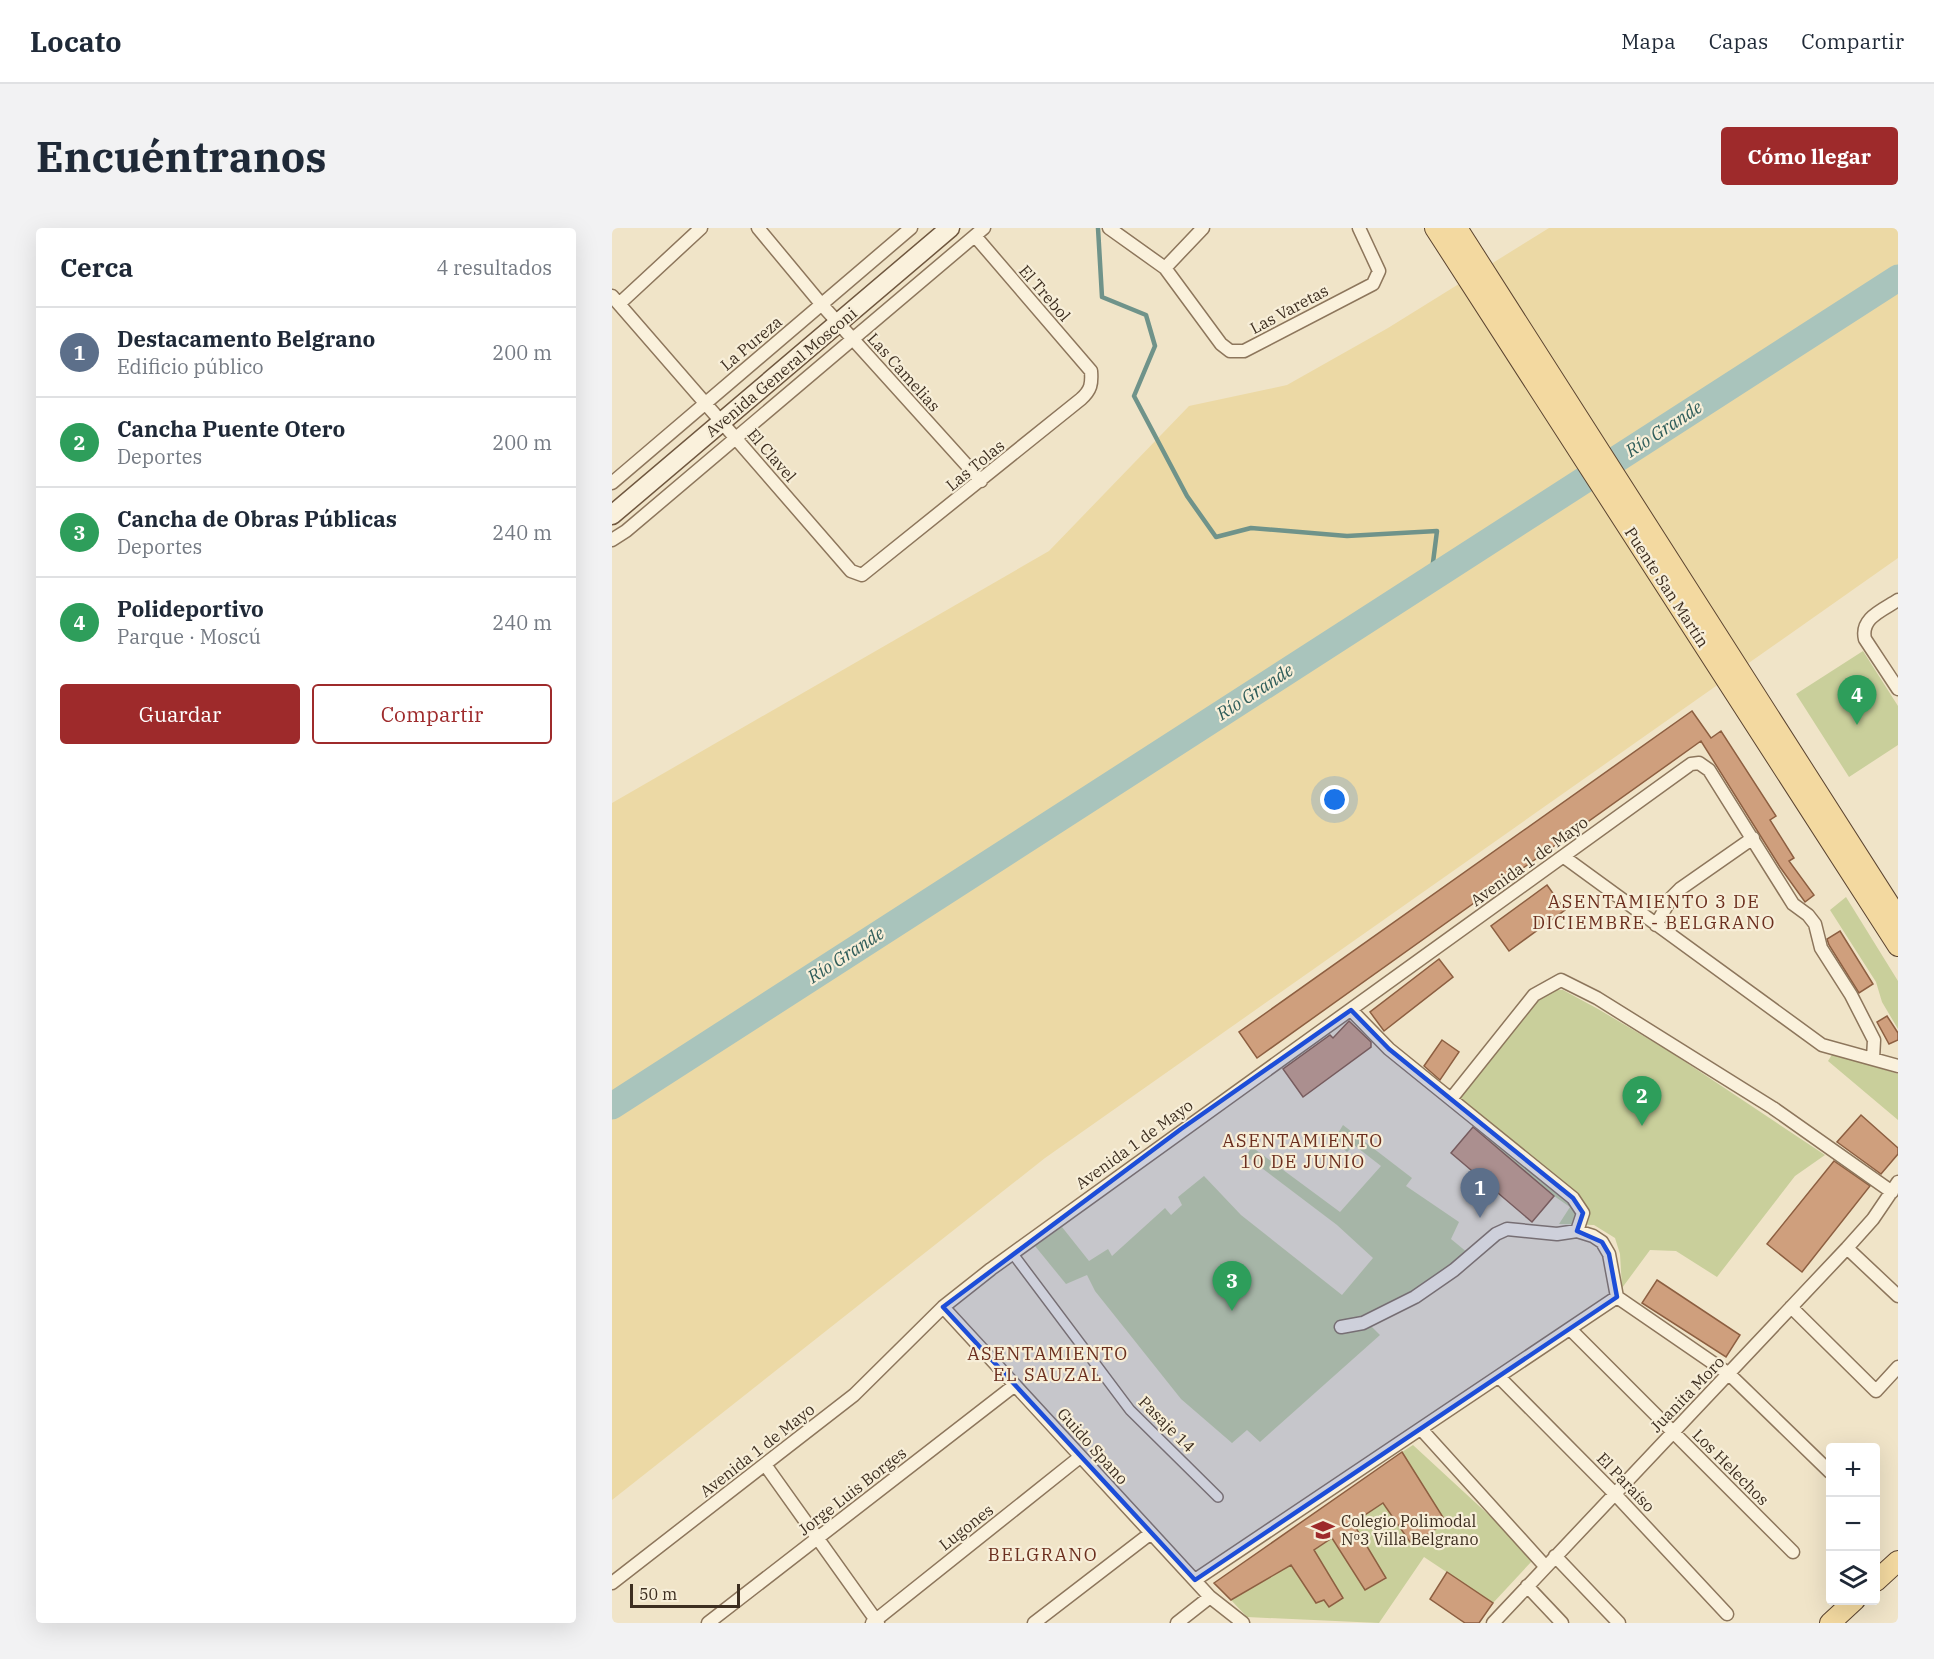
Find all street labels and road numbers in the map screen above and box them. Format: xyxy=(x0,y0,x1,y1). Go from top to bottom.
street label: El Trebol xyxy=(1015,261,1075,325)
street label: Las Varetas xyxy=(1246,280,1332,338)
street label: Avenida General Mosconi xyxy=(701,303,861,441)
street label: La Pureza xyxy=(716,311,786,375)
street label: Las Camelias xyxy=(863,329,945,415)
street label: El Clavel xyxy=(743,424,801,486)
street label: Las Tolas xyxy=(942,435,1008,495)
street label: Puente San Martín xyxy=(1621,523,1713,651)
street label: Avenida 1 de Mayo xyxy=(1466,812,1592,910)
street label: Avenida 1 de Mayo xyxy=(1071,1095,1197,1193)
street label: Juanita Moro xyxy=(1646,1352,1728,1436)
street label: Pasaje 14 xyxy=(1135,1392,1199,1456)
street label: Avenida 1 de Mayo xyxy=(696,1399,818,1501)
street label: Guido Spano xyxy=(1053,1404,1133,1488)
street label: Los Helechos xyxy=(1689,1425,1773,1509)
street label: Jorge Luis Borges xyxy=(794,1443,910,1539)
street label: El Paraíso xyxy=(1593,1448,1659,1516)
street label: Lugones xyxy=(935,1500,997,1554)

